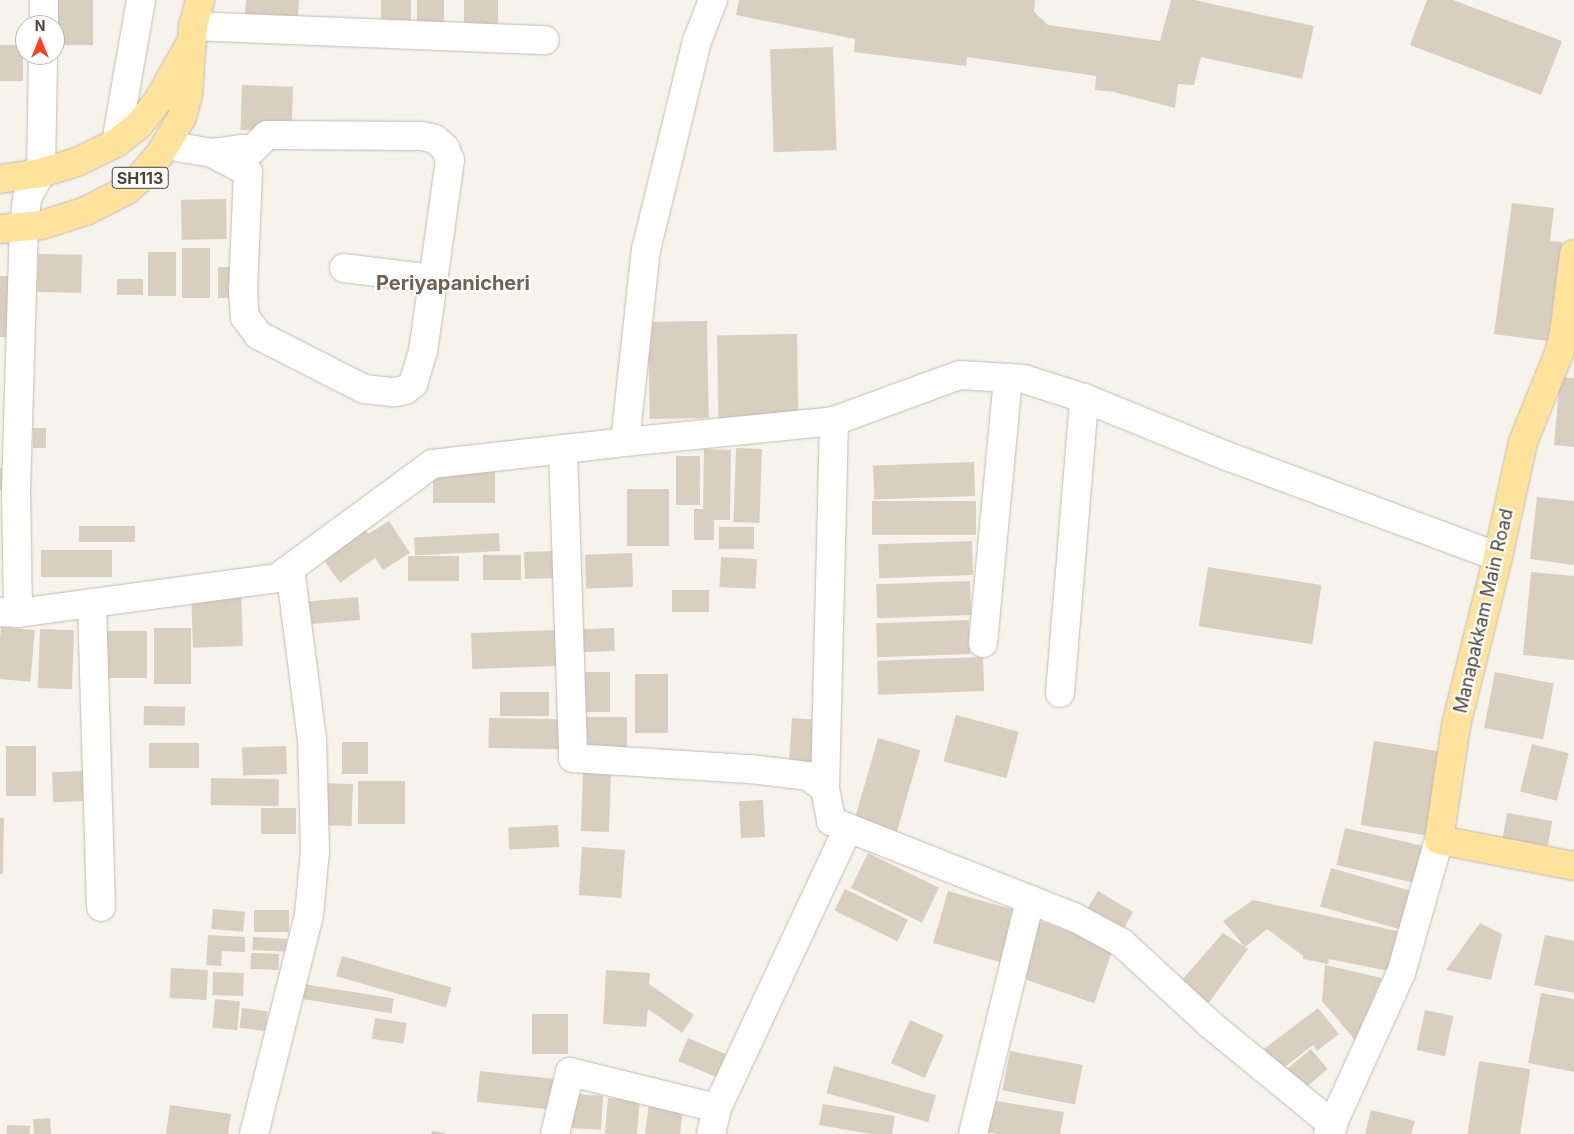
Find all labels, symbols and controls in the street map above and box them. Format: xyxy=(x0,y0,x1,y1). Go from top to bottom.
north arrow xyxy=(15,15,65,65)
text: N xyxy=(35,17,45,34)
road number: SH113 xyxy=(111,164,169,192)
district label: Periyapanicheri xyxy=(376,271,530,295)
street label: Manapakkam Main Road xyxy=(1450,507,1518,715)

